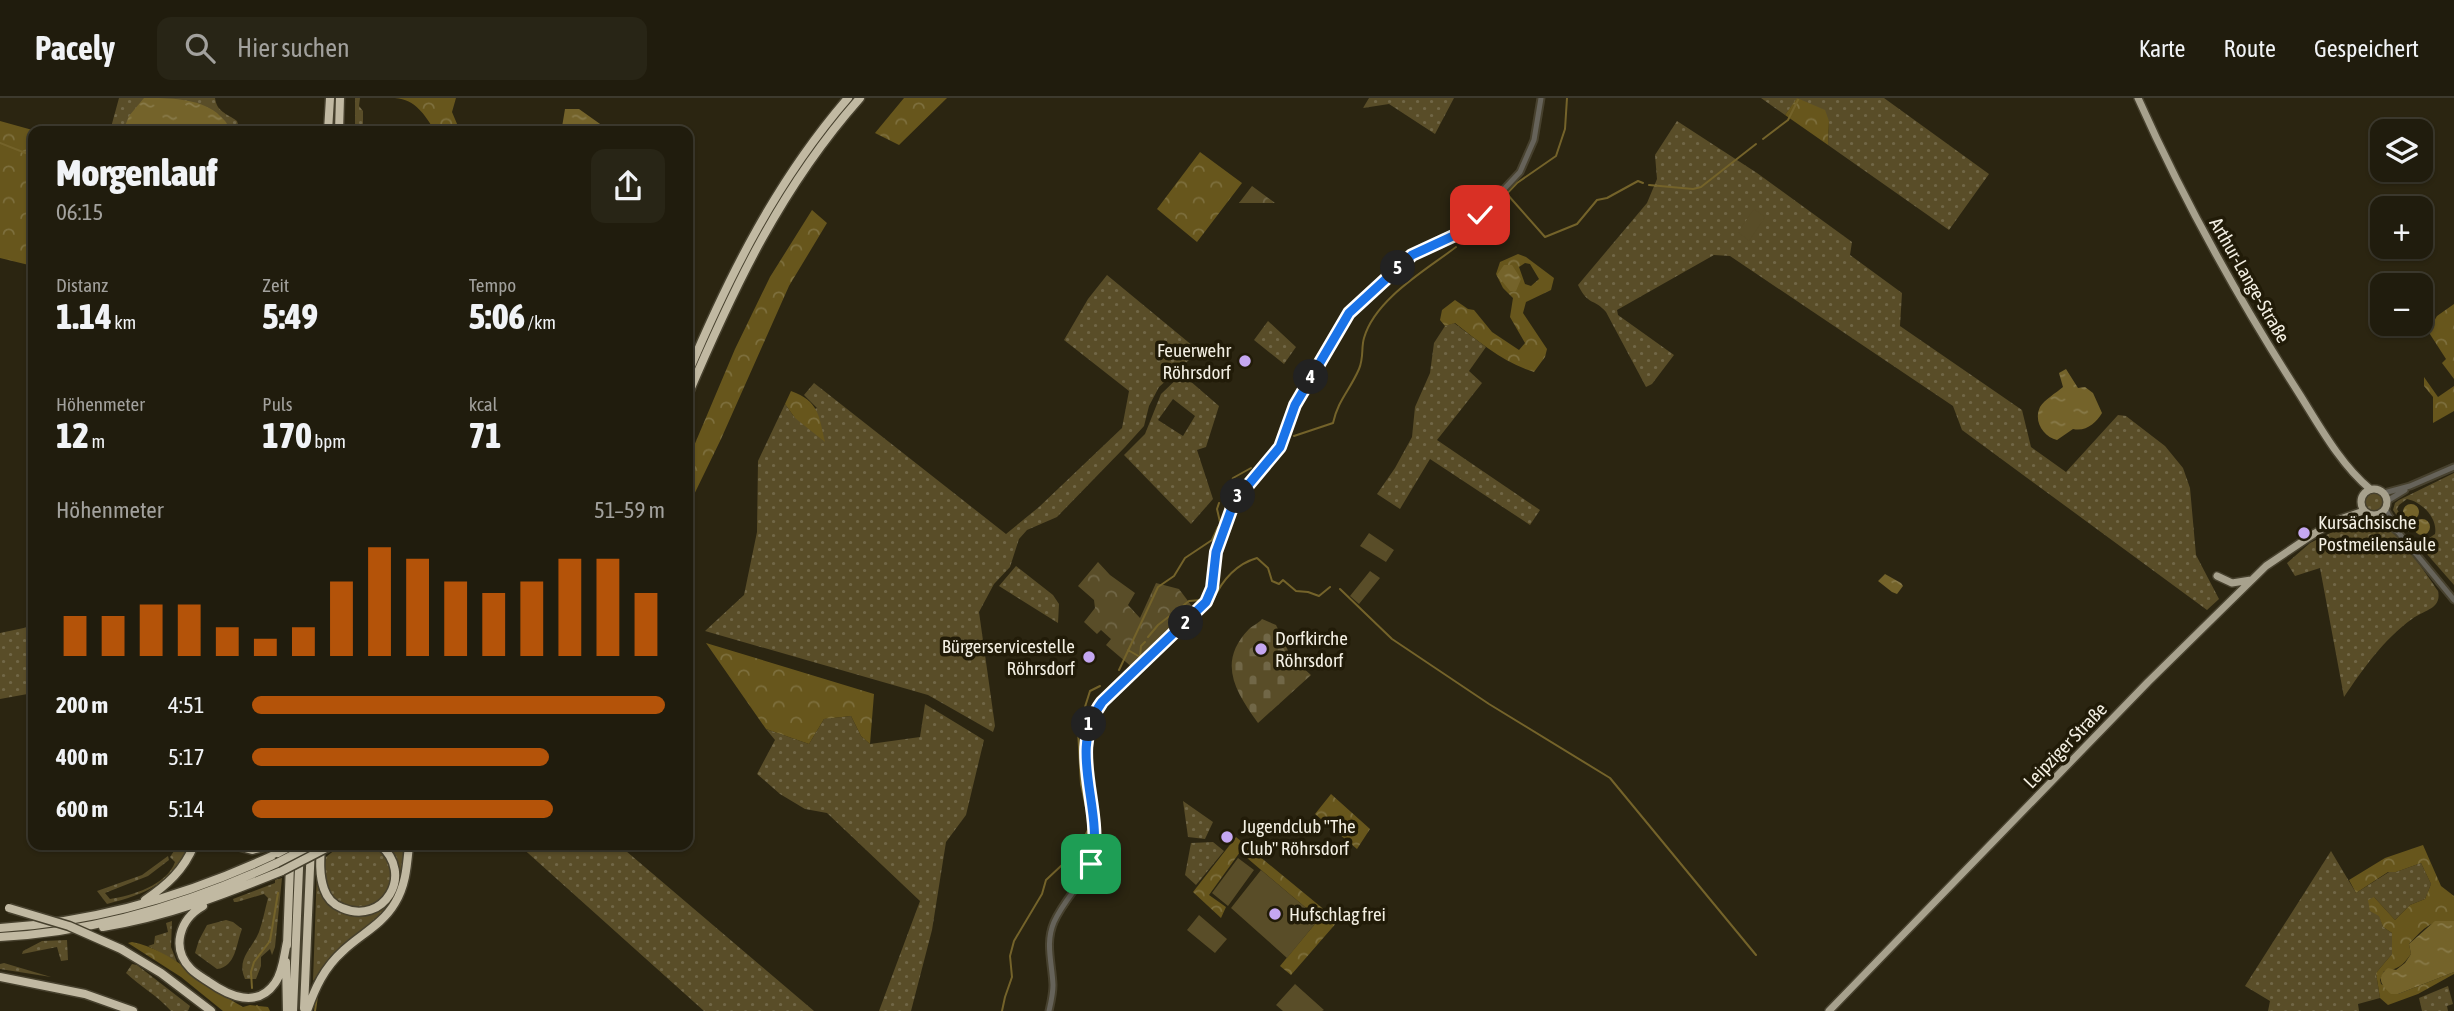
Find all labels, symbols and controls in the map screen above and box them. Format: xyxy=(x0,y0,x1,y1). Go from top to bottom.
search box xyxy=(157,17,647,80)
text: Pacely xyxy=(35,29,115,67)
icon: search xyxy=(181,29,219,67)
text: Hier suchen xyxy=(237,33,350,63)
text: Karte xyxy=(2139,35,2185,62)
text: Route xyxy=(2223,35,2276,62)
text: Gespeichert xyxy=(2314,35,2419,62)
map controls xyxy=(2370,119,2433,336)
button: layers xyxy=(2370,119,2433,182)
button: share xyxy=(591,149,665,223)
text: Morgenlauf xyxy=(56,151,217,194)
pin xyxy=(1450,185,1510,245)
icon: check xyxy=(1461,196,1499,234)
button: + xyxy=(2370,196,2433,259)
text: 06:15 xyxy=(56,199,103,225)
street label: Arthur-Lange-Straße xyxy=(2205,214,2295,346)
pin: 5 xyxy=(1380,250,1416,286)
text: 5 xyxy=(1393,256,1402,278)
button: − xyxy=(2370,273,2433,336)
text: Distanz xyxy=(56,274,108,296)
text: Zeit xyxy=(262,274,289,296)
text: Tempo xyxy=(469,274,516,296)
text: 1.14 xyxy=(56,296,112,336)
text: 5:49 xyxy=(262,296,318,336)
text: 5:06 xyxy=(469,296,525,336)
text: km xyxy=(112,311,136,333)
text: /km xyxy=(525,311,556,333)
place label: Feuerwehr Röhrsdorf xyxy=(1157,339,1231,383)
marker: Feuerwehr Röhrsdorf xyxy=(1237,353,1253,369)
pin: 4 xyxy=(1294,360,1328,394)
text: 4 xyxy=(1306,365,1315,387)
text: Höhenmeter xyxy=(56,393,145,415)
text: Puls xyxy=(262,393,293,415)
text: kcal xyxy=(469,393,498,415)
text: 12 xyxy=(56,415,89,455)
text: 170 xyxy=(262,415,312,455)
text: 71 xyxy=(469,415,502,455)
text: m xyxy=(89,430,105,452)
text: bpm xyxy=(312,430,346,452)
pin: 3 xyxy=(1220,478,1256,514)
text: 3 xyxy=(1233,484,1242,506)
text: Höhenmeter xyxy=(56,497,164,523)
text: 51–59 m xyxy=(594,497,665,523)
place label: Kursächsische Postmeilensäule xyxy=(2318,511,2436,555)
marker: Kursächsische Postmeilensäule xyxy=(2296,525,2312,541)
pin: 2 xyxy=(1168,606,1204,640)
text: 2 xyxy=(1181,611,1190,633)
place label: Dorfkirche Röhrsdorf xyxy=(1275,627,1348,671)
place label: Bürgerservicestelle Röhrsdorf xyxy=(942,635,1075,679)
marker: Dorfkirche Röhrsdorf xyxy=(1253,641,1269,657)
marker: Bürgerservicestelle Röhrsdorf xyxy=(1081,649,1097,665)
text: 200 m xyxy=(56,692,108,718)
text: 4:51 xyxy=(168,692,205,718)
street label: Leipziger Straße xyxy=(2019,698,2111,792)
pin: 1 xyxy=(1072,706,1106,742)
text: 1 xyxy=(1084,712,1093,734)
text: 400 m xyxy=(56,744,108,770)
text: 5:17 xyxy=(168,744,205,770)
text: 600 m xyxy=(56,796,108,822)
text: 5:14 xyxy=(168,796,205,822)
place label: Jugendclub "The Club" Röhrsdorf xyxy=(1241,815,1356,859)
marker: Jugendclub "The Club" Röhrsdorf xyxy=(1219,829,1235,845)
pin xyxy=(1061,834,1121,894)
icon: arrive xyxy=(1072,845,1110,883)
place label: Hufschlag frei xyxy=(1289,903,1386,925)
marker: Hufschlag frei xyxy=(1267,906,1283,922)

